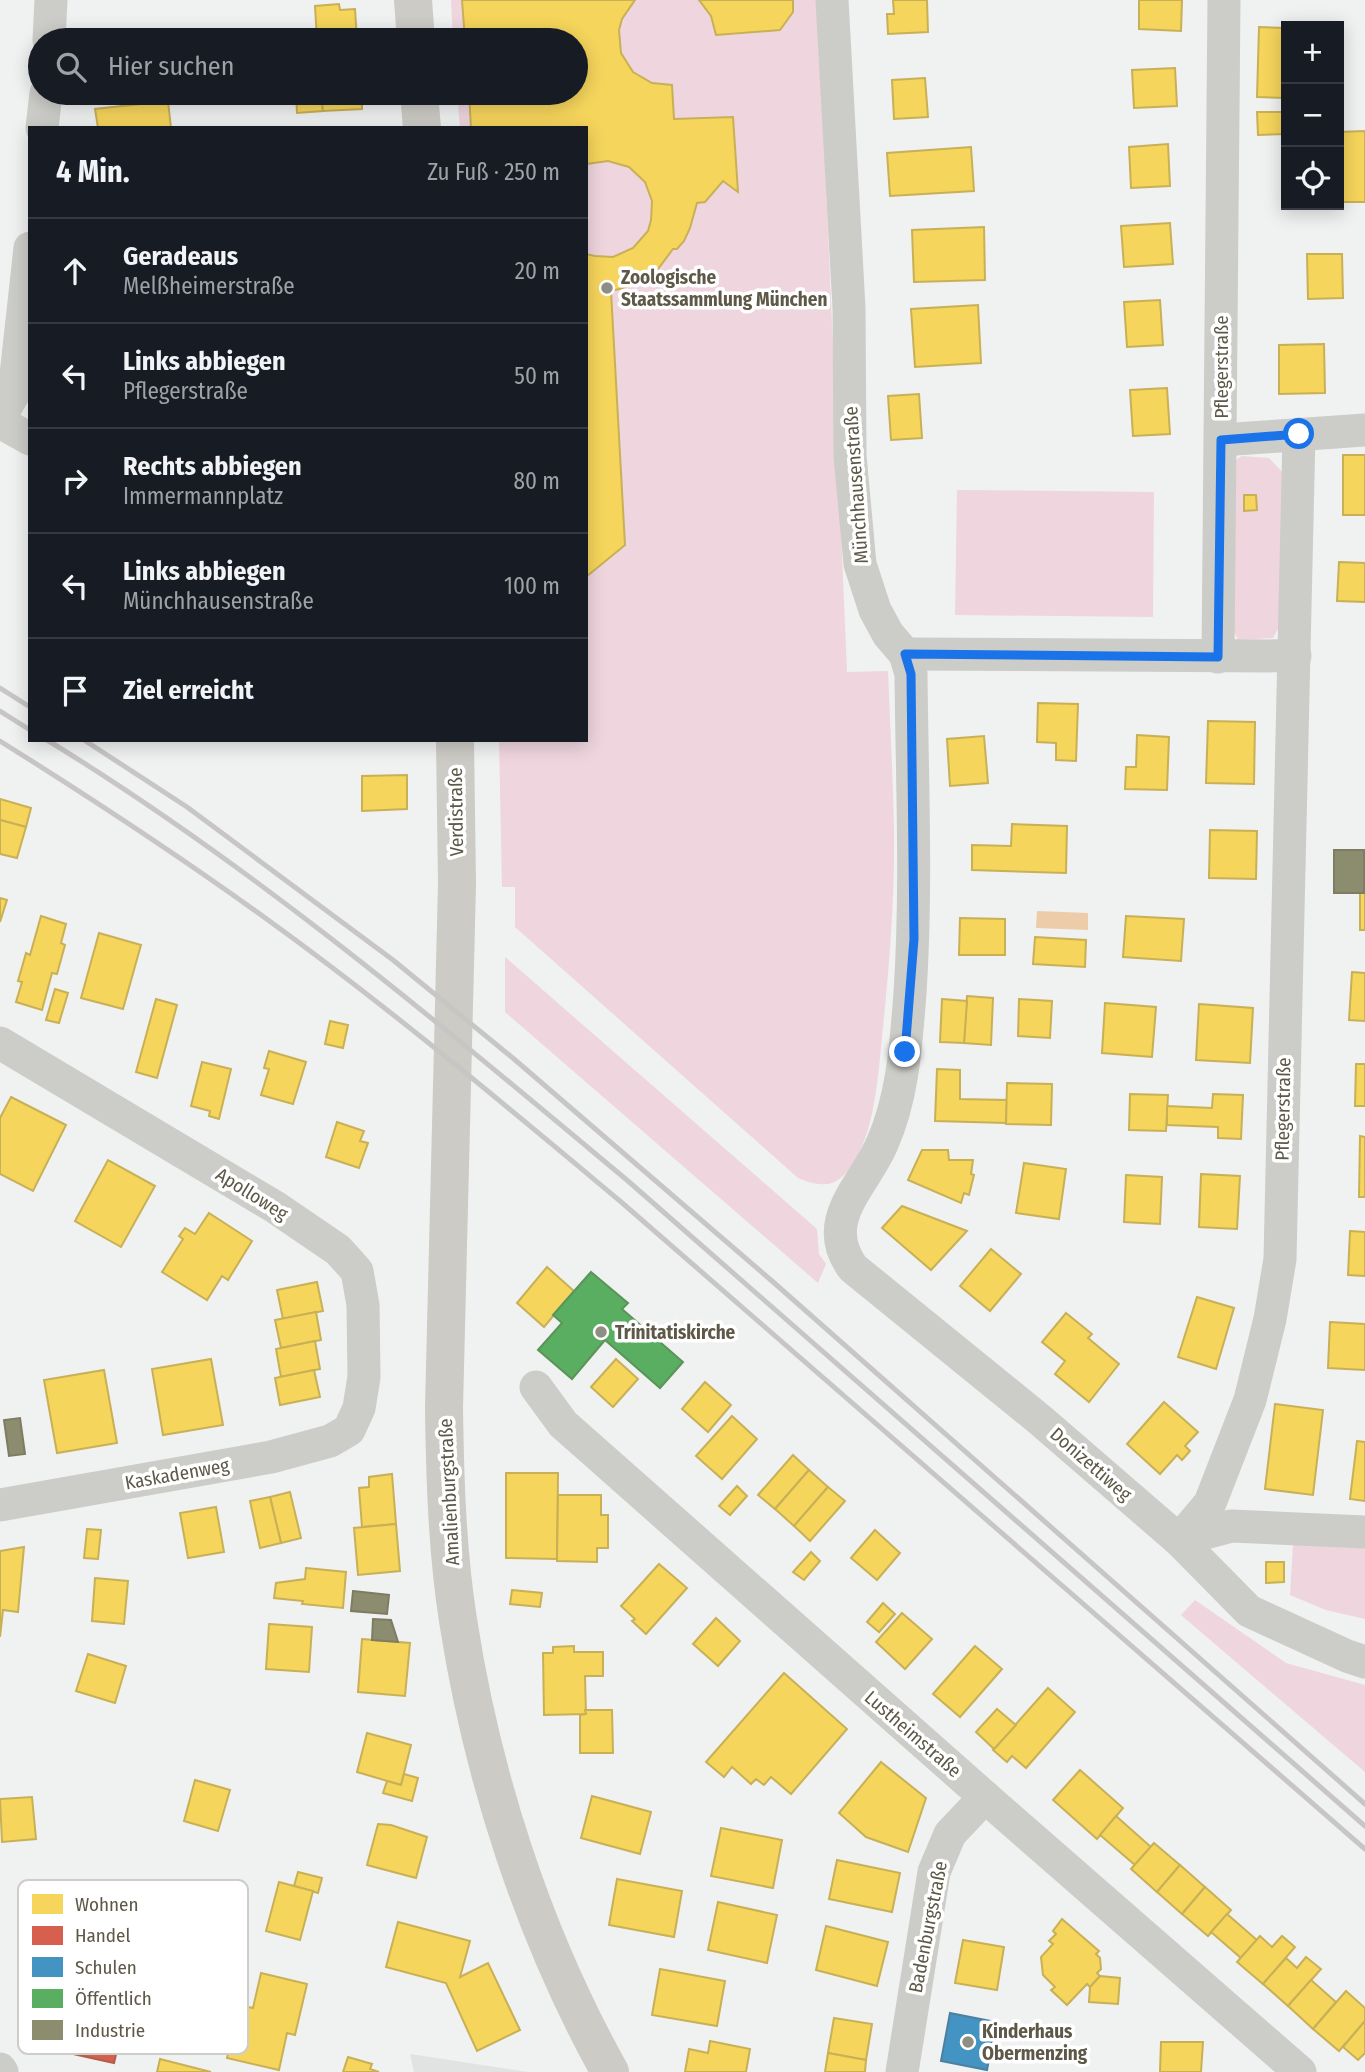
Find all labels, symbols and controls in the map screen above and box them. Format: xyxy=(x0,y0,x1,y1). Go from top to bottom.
map controls xyxy=(1281,21,1344,210)
button: + xyxy=(1281,21,1344,84)
search box xyxy=(28,28,588,105)
icon: search xyxy=(52,48,90,86)
text: Hier suchen xyxy=(108,51,234,82)
button: − xyxy=(1281,84,1344,147)
button: locate xyxy=(1281,147,1344,210)
text: 4 Min. xyxy=(56,154,130,190)
text: Zu Fuß · 250 m xyxy=(427,158,560,186)
text: Geradeaus xyxy=(123,241,238,272)
icon: ahead xyxy=(56,252,94,290)
text: 20 m xyxy=(515,257,560,285)
place label: Zoologische Staatssammlung München xyxy=(621,266,827,311)
text: Melßheimerstraße xyxy=(123,272,295,300)
marker: Zoologische Staatssammlung München xyxy=(599,280,615,296)
street label: Pflegerstraße xyxy=(1210,315,1233,419)
text: Links abbiegen xyxy=(123,346,286,377)
icon: left xyxy=(56,357,94,395)
text: 50 m xyxy=(514,362,560,390)
text: Pflegerstraße xyxy=(123,377,248,405)
street label: Münchhausenstraße xyxy=(839,406,873,564)
route start xyxy=(1283,418,1314,449)
text: Rechts abbiegen xyxy=(123,451,302,482)
icon: right xyxy=(56,462,94,500)
text: 80 m xyxy=(513,467,560,495)
text: Immermannplatz xyxy=(123,482,283,510)
text: Links abbiegen xyxy=(123,556,286,587)
icon: left xyxy=(56,567,94,605)
text: 100 m xyxy=(504,572,560,600)
text: Münchhausenstraße xyxy=(123,587,314,615)
icon: arrive xyxy=(56,672,94,710)
text: Ziel erreicht xyxy=(123,675,254,706)
street label: Verdistraße xyxy=(444,767,468,857)
route end xyxy=(889,1036,920,1067)
street label: Pflegerstraße xyxy=(1271,1057,1295,1161)
street label: Apolloweg xyxy=(212,1163,292,1225)
place label: Trinitatiskirche xyxy=(615,1321,736,1344)
marker: Trinitatiskirche xyxy=(593,1324,609,1340)
street label: Amalienburgstraße xyxy=(434,1418,464,1566)
street label: Donizettiweg xyxy=(1046,1422,1137,1506)
street label: Kaskadenweg xyxy=(123,1454,231,1494)
street label: Lustheimstraße xyxy=(860,1686,966,1782)
street label: Badenburgstraße xyxy=(904,1859,952,1995)
legend xyxy=(18,1880,248,2054)
text: Wohnen xyxy=(75,1893,138,1916)
text: Handel xyxy=(75,1924,130,1947)
text: Schulen xyxy=(75,1956,137,1979)
text: Öffentlich xyxy=(75,1987,152,2010)
text: Industrie xyxy=(75,2019,145,2042)
place label: Kinderhaus Obermenzing xyxy=(982,2020,1088,2065)
marker: Kinderhaus Obermenzing xyxy=(960,2034,976,2050)

